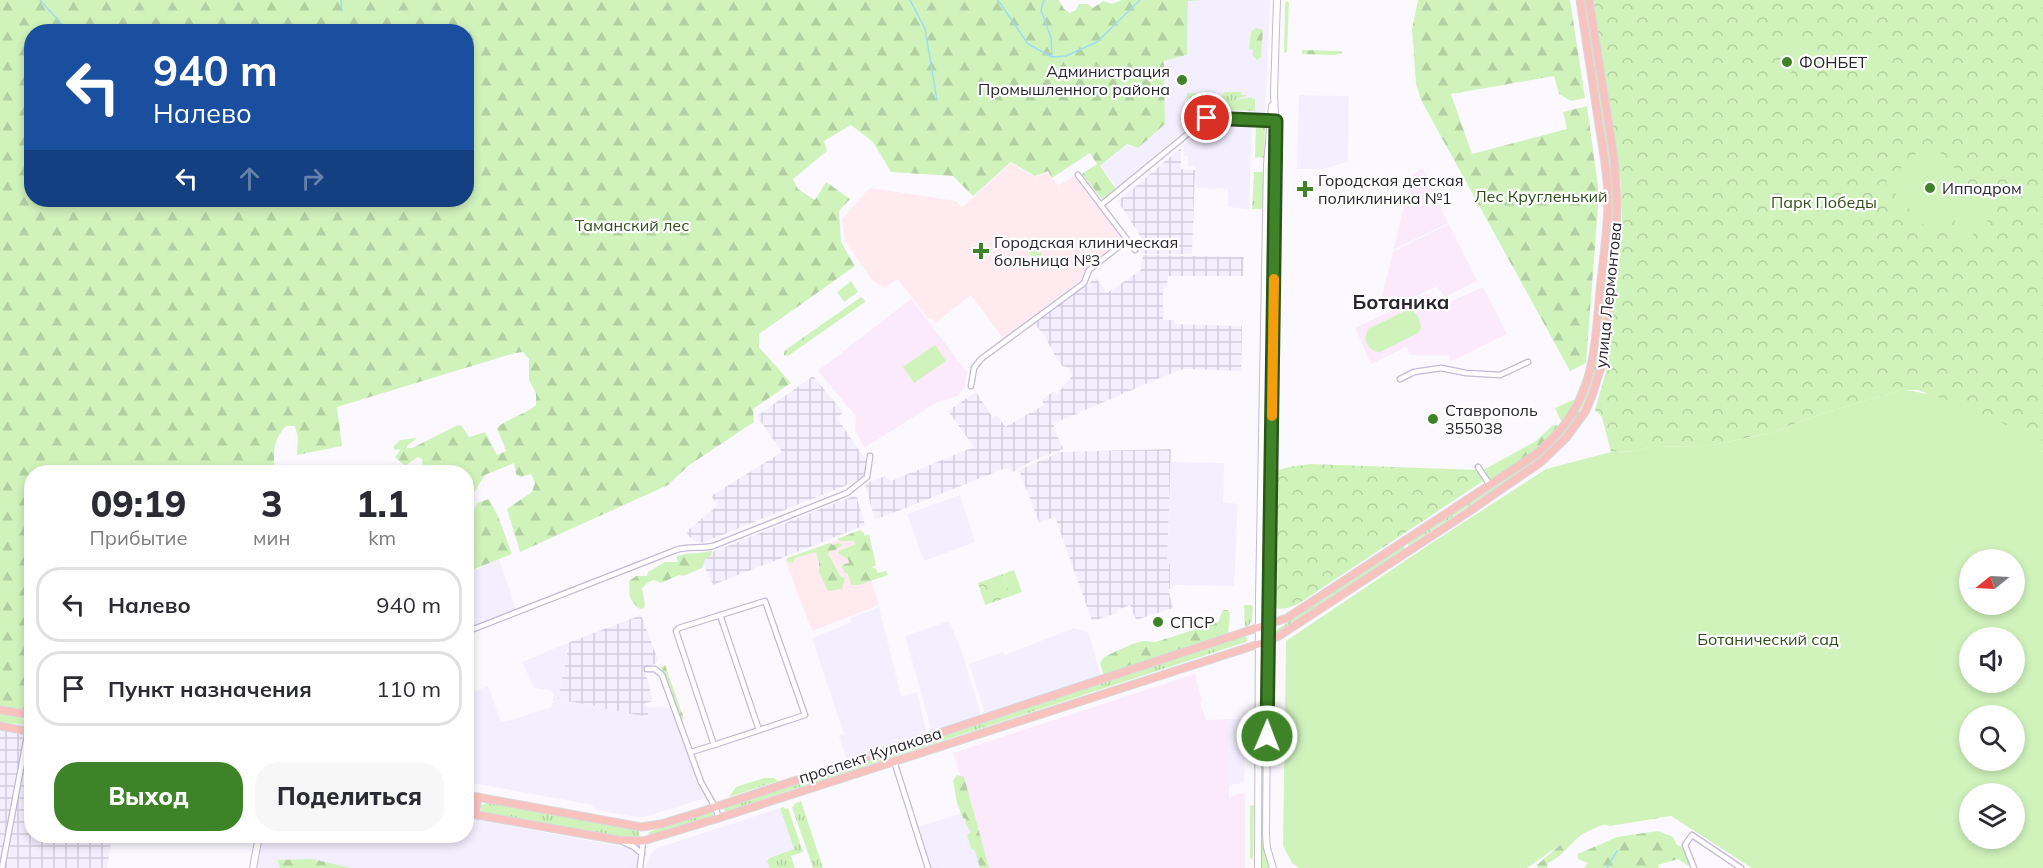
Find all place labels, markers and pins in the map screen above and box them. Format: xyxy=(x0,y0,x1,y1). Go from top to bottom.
place label: ФОНБЕТ xyxy=(1799,52,1868,72)
marker: ФОНБЕТ xyxy=(1780,55,1794,69)
place label: Администрация Промышленного района xyxy=(978,61,1170,99)
marker: Администрация Промышленного района xyxy=(1175,73,1189,87)
pin xyxy=(1181,92,1232,143)
place label: Городская детская поликлиника №1 xyxy=(1318,170,1464,208)
place label: Ипподром xyxy=(1942,178,2022,198)
marker: Городская детская поликлиника №1 xyxy=(1296,180,1314,198)
marker: Ипподром xyxy=(1923,181,1937,195)
place label: Городская клиническая больница №3 xyxy=(994,232,1178,270)
marker: Городская клиническая больница №3 xyxy=(972,242,990,260)
place label: Ставрополь 355038 xyxy=(1445,400,1538,438)
marker: Ставрополь 355038 xyxy=(1426,412,1440,426)
place label: СПСР xyxy=(1170,612,1215,632)
marker: СПСР xyxy=(1151,615,1165,629)

